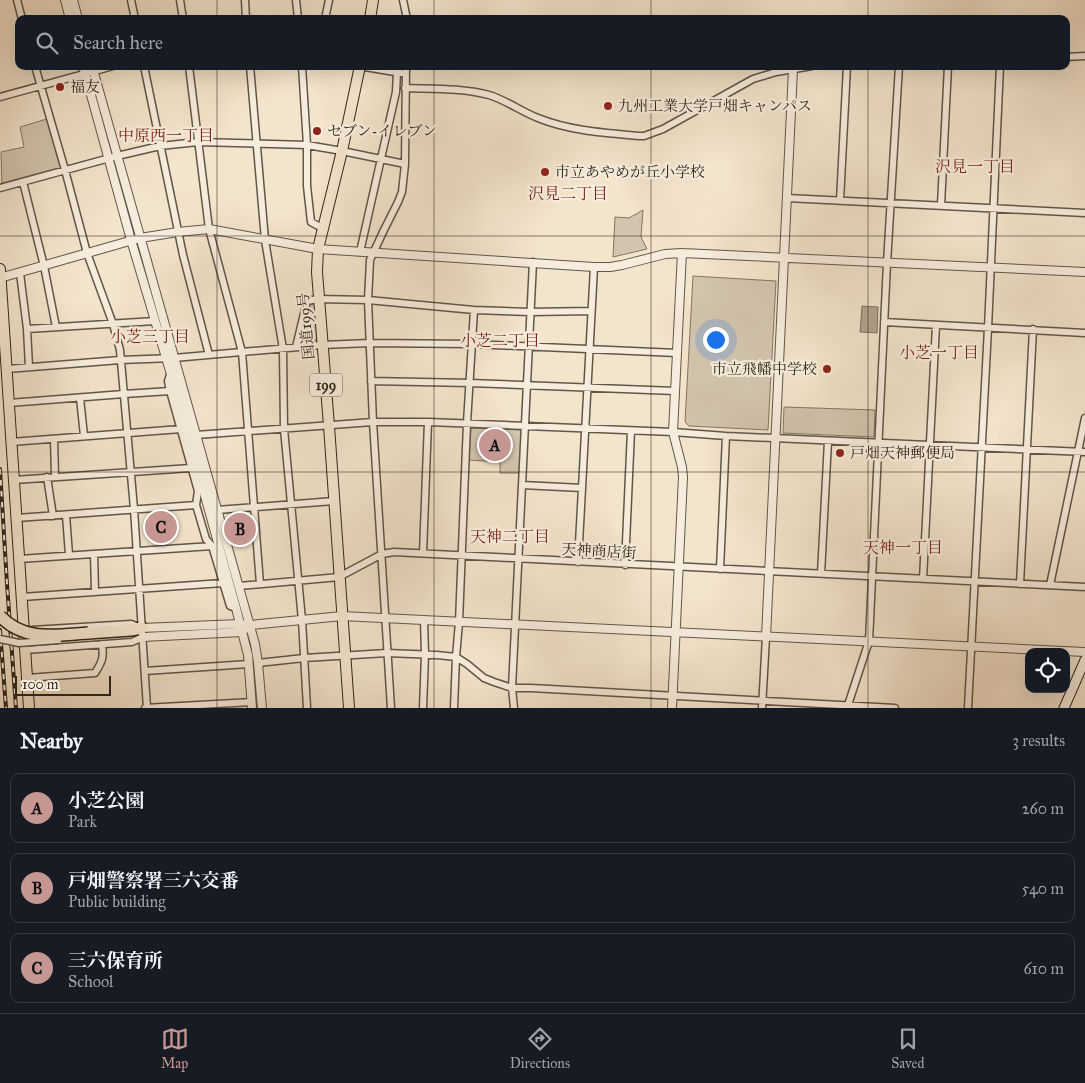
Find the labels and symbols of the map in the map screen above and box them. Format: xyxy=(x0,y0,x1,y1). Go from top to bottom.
place label: 福友 xyxy=(70,78,100,96)
marker: 福友 xyxy=(54,81,66,93)
place label: 九州工業大学戸畑キャンパス xyxy=(618,97,812,115)
marker: 九州工業大学戸畑キャンパス xyxy=(602,100,614,112)
place label: セブン-イレブン xyxy=(327,122,437,140)
marker: セブン-イレブン xyxy=(311,125,323,137)
district label: 中原西一丁目 xyxy=(118,126,214,145)
district label: 沢見一丁目 xyxy=(935,157,1015,176)
place label: 市立あやめが丘小学校 xyxy=(555,163,705,181)
marker: 市立あやめが丘小学校 xyxy=(539,166,551,178)
district label: 沢見二丁目 xyxy=(528,184,608,203)
street label: 国道199号 xyxy=(294,292,318,360)
district label: 小芝三丁目 xyxy=(110,327,190,346)
your location xyxy=(703,327,729,353)
district label: 小芝二丁目 xyxy=(460,331,540,350)
district label: 小芝一丁目 xyxy=(899,343,979,362)
place label: 市立飛幡中学校 xyxy=(712,360,817,378)
marker: 市立飛幡中学校 xyxy=(821,363,833,375)
road number: 199 xyxy=(310,374,342,396)
pin: A xyxy=(479,426,511,464)
place label: 戸畑天神郵便局 xyxy=(850,444,955,462)
marker: 戸畑天神郵便局 xyxy=(834,447,846,459)
pin: C xyxy=(145,508,177,546)
pin: B xyxy=(224,510,256,548)
district label: 天神二丁目 xyxy=(470,527,550,546)
district label: 天神一丁目 xyxy=(863,538,943,557)
street label: 天神商店街 xyxy=(561,540,637,562)
scale bar xyxy=(15,673,111,696)

